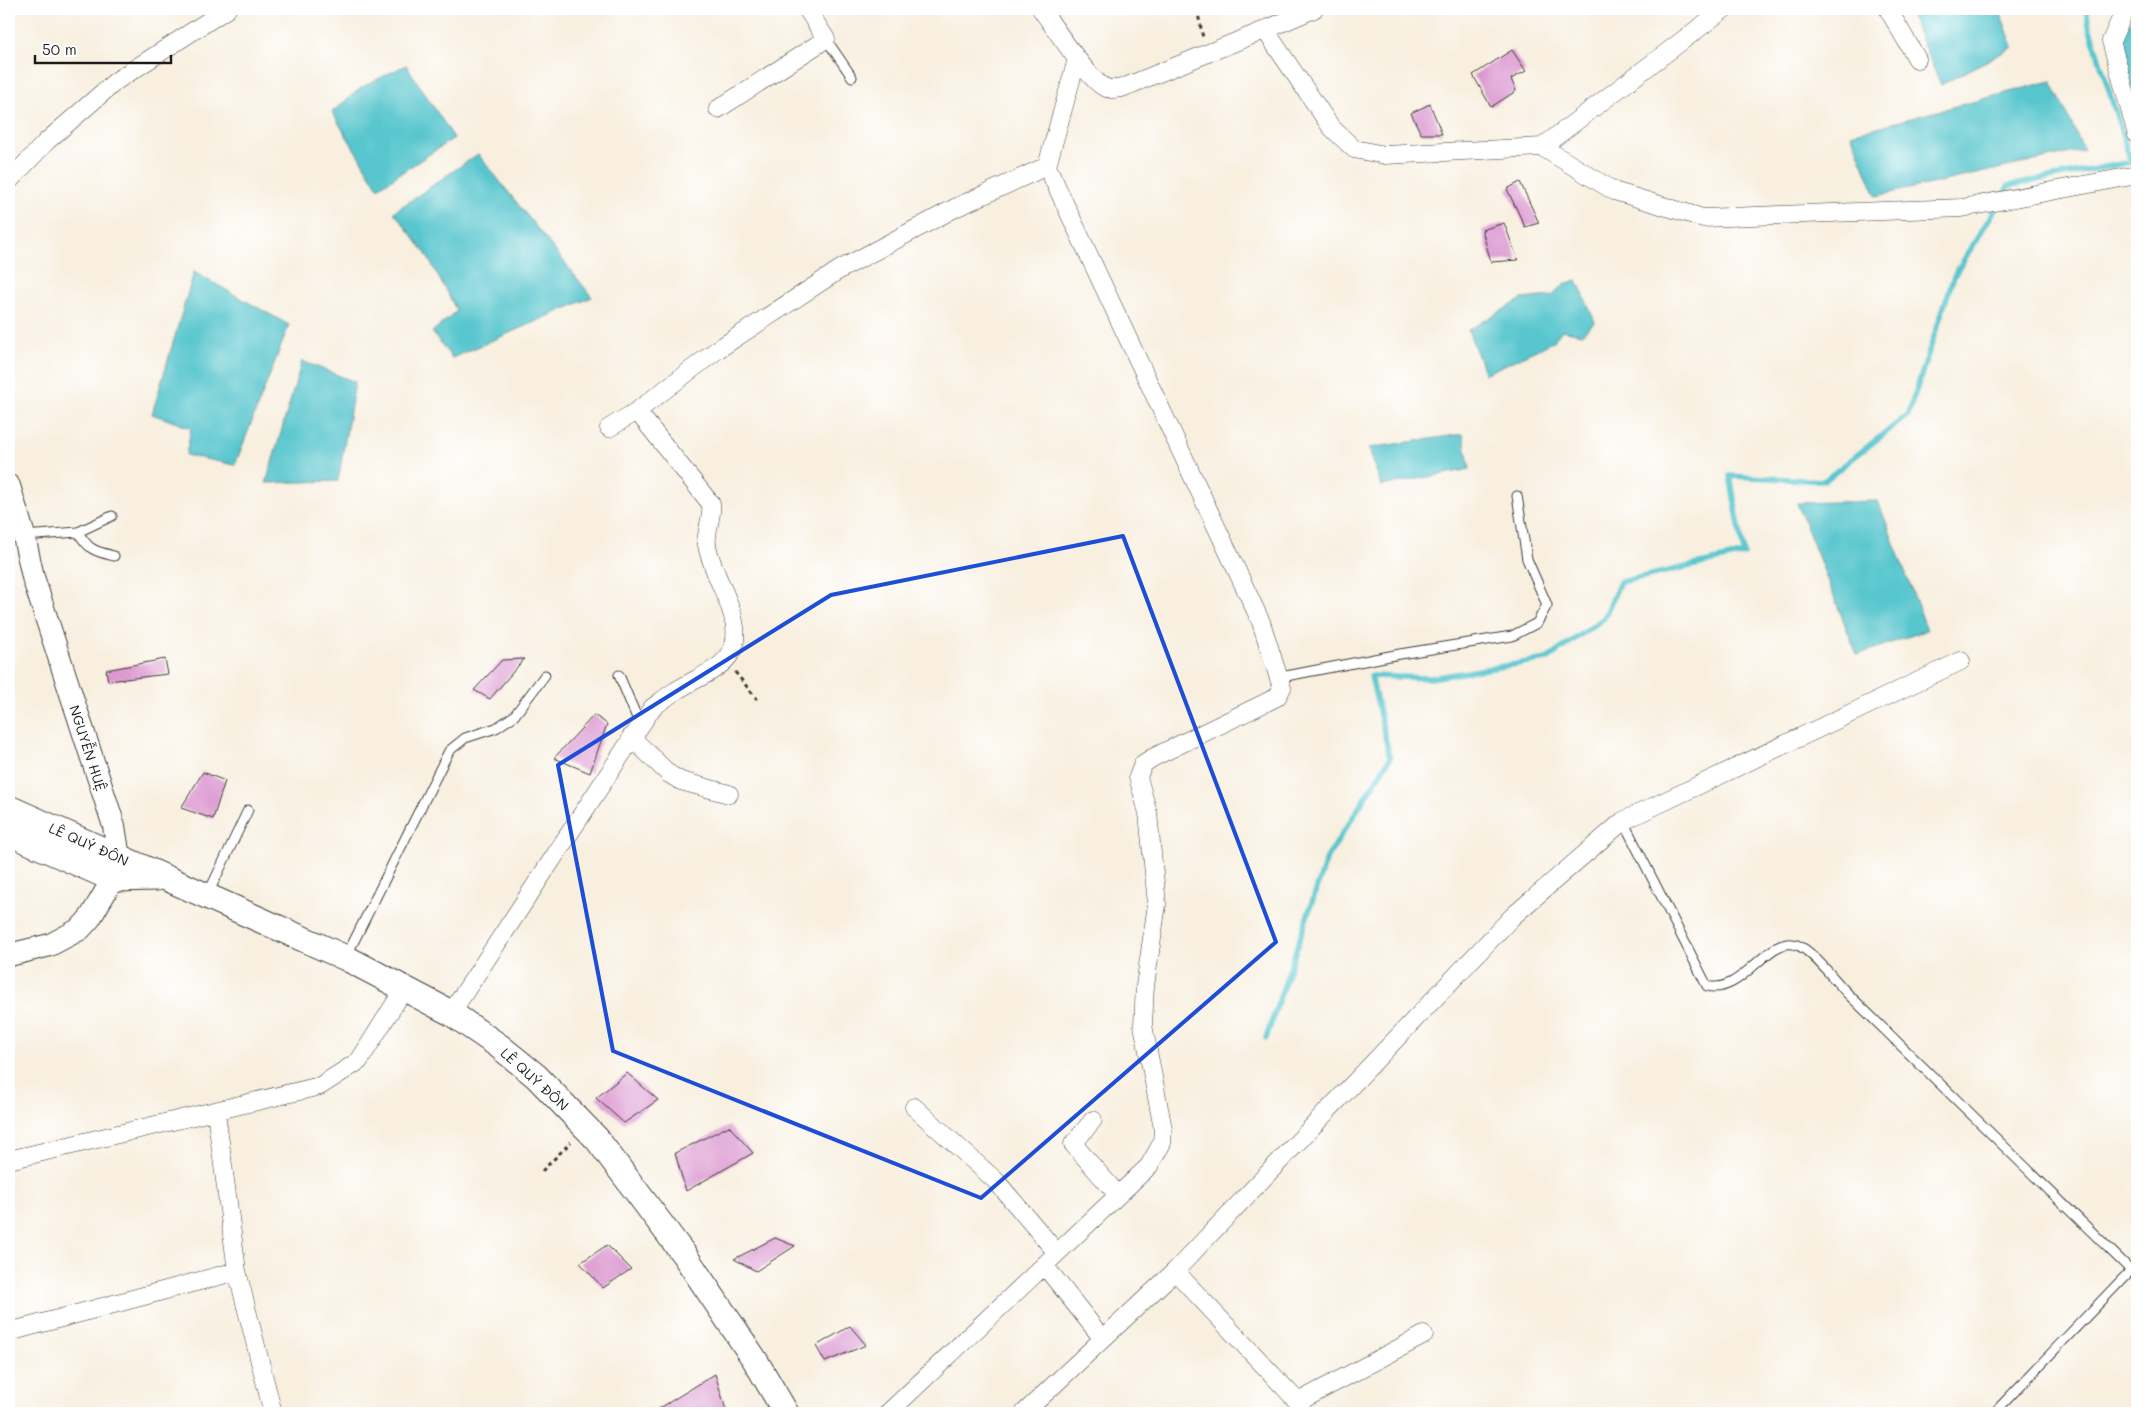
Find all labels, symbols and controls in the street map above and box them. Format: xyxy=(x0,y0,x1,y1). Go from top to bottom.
scale bar xyxy=(35,32,171,64)
text: 50 m xyxy=(42,39,77,59)
street label: NGUYỄN HUỆ xyxy=(65,703,111,793)
street label: LÊ QUÝ ĐÔN xyxy=(46,818,132,870)
street label: LÊ QUÝ ĐÔN xyxy=(497,1043,573,1115)

